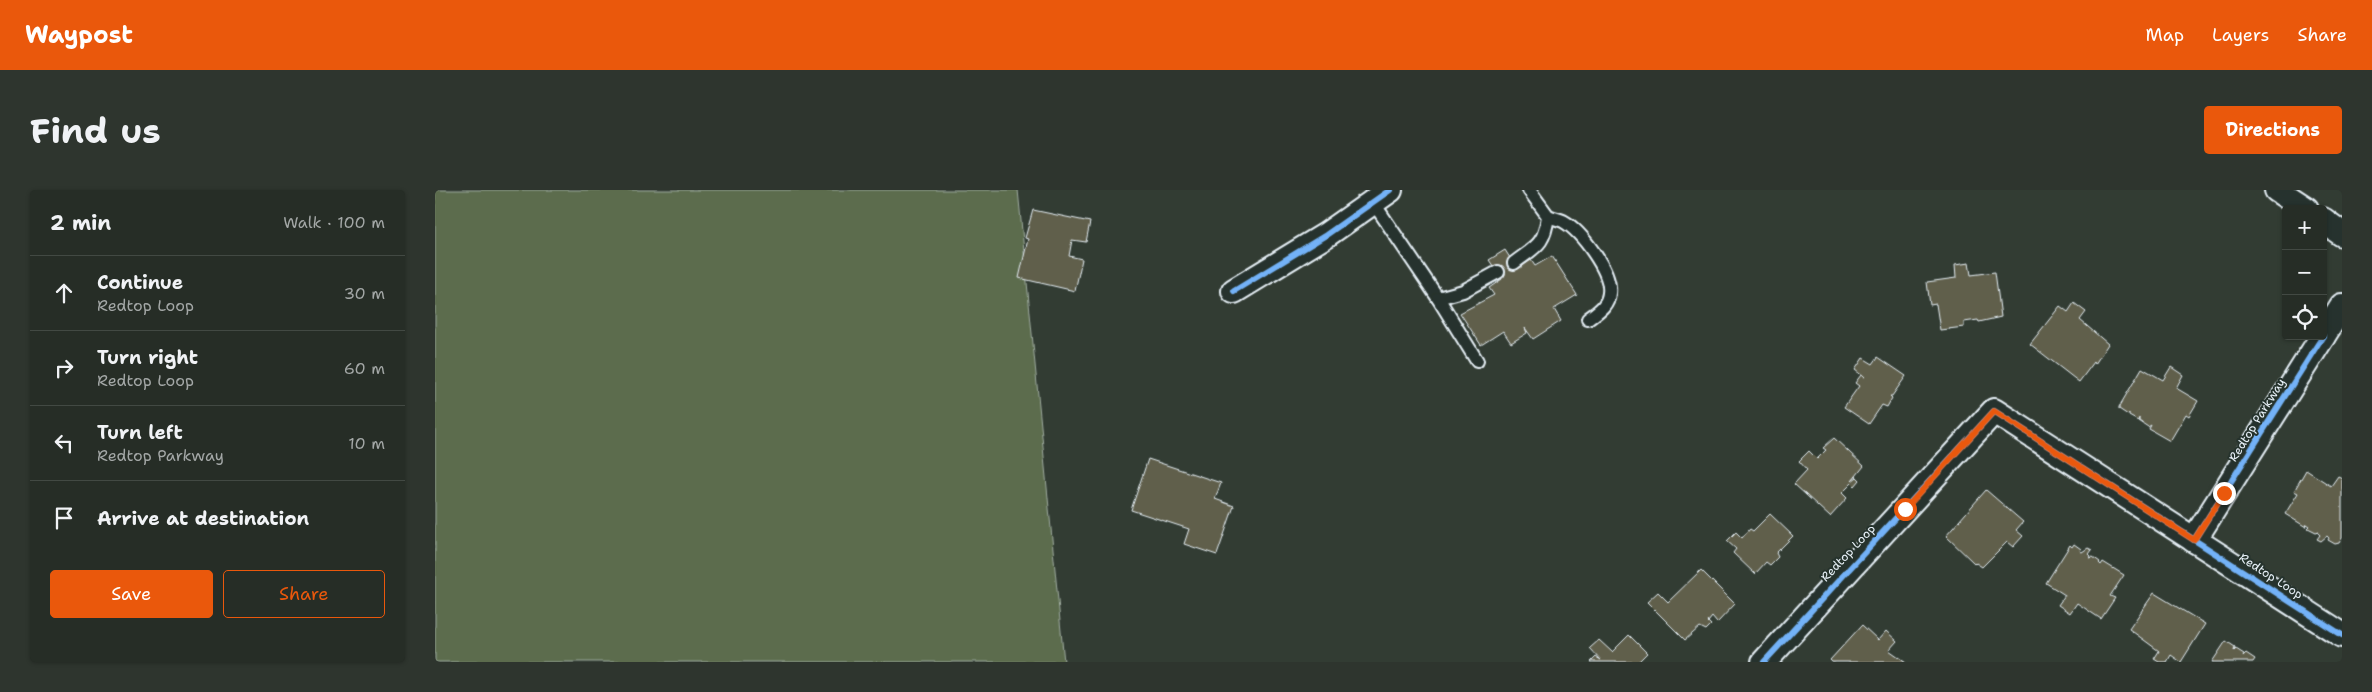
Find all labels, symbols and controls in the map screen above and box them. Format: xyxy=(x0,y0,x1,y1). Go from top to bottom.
text: Waypost xyxy=(25,19,133,51)
text: Map xyxy=(2146,23,2184,47)
text: Layers xyxy=(2212,23,2269,47)
text: Share xyxy=(2297,23,2347,47)
button: Directions xyxy=(2204,106,2342,154)
text: Find us xyxy=(30,107,161,154)
map controls xyxy=(2282,205,2327,340)
button: + xyxy=(2282,205,2327,250)
text: 2 min xyxy=(50,209,111,237)
text: Walk · 100 m xyxy=(283,212,385,233)
button: − xyxy=(2282,250,2327,295)
text: Continue xyxy=(97,270,183,295)
icon: ahead xyxy=(50,279,78,307)
text: 30 m xyxy=(344,283,385,304)
text: Redtop Loop xyxy=(97,295,194,316)
button: locate xyxy=(2282,295,2327,340)
text: Turn right xyxy=(97,345,198,370)
icon: right xyxy=(50,354,78,382)
text: 60 m xyxy=(344,358,385,379)
text: Redtop Loop xyxy=(97,370,194,391)
street label: Redtop Parkway xyxy=(2225,375,2289,465)
text: Turn left xyxy=(97,420,183,445)
icon: left xyxy=(50,429,78,457)
text: 10 m xyxy=(348,433,385,454)
text: Redtop Parkway xyxy=(97,445,224,466)
route end xyxy=(2213,482,2236,505)
route start xyxy=(1894,498,1917,521)
icon: arrive xyxy=(50,504,78,532)
text: Arrive at destination xyxy=(97,506,309,531)
street label: Redtop Loop xyxy=(1817,521,1879,585)
street label: Redtop Loop xyxy=(2236,549,2306,603)
button: Save xyxy=(50,570,213,618)
button: Share xyxy=(223,570,385,618)

